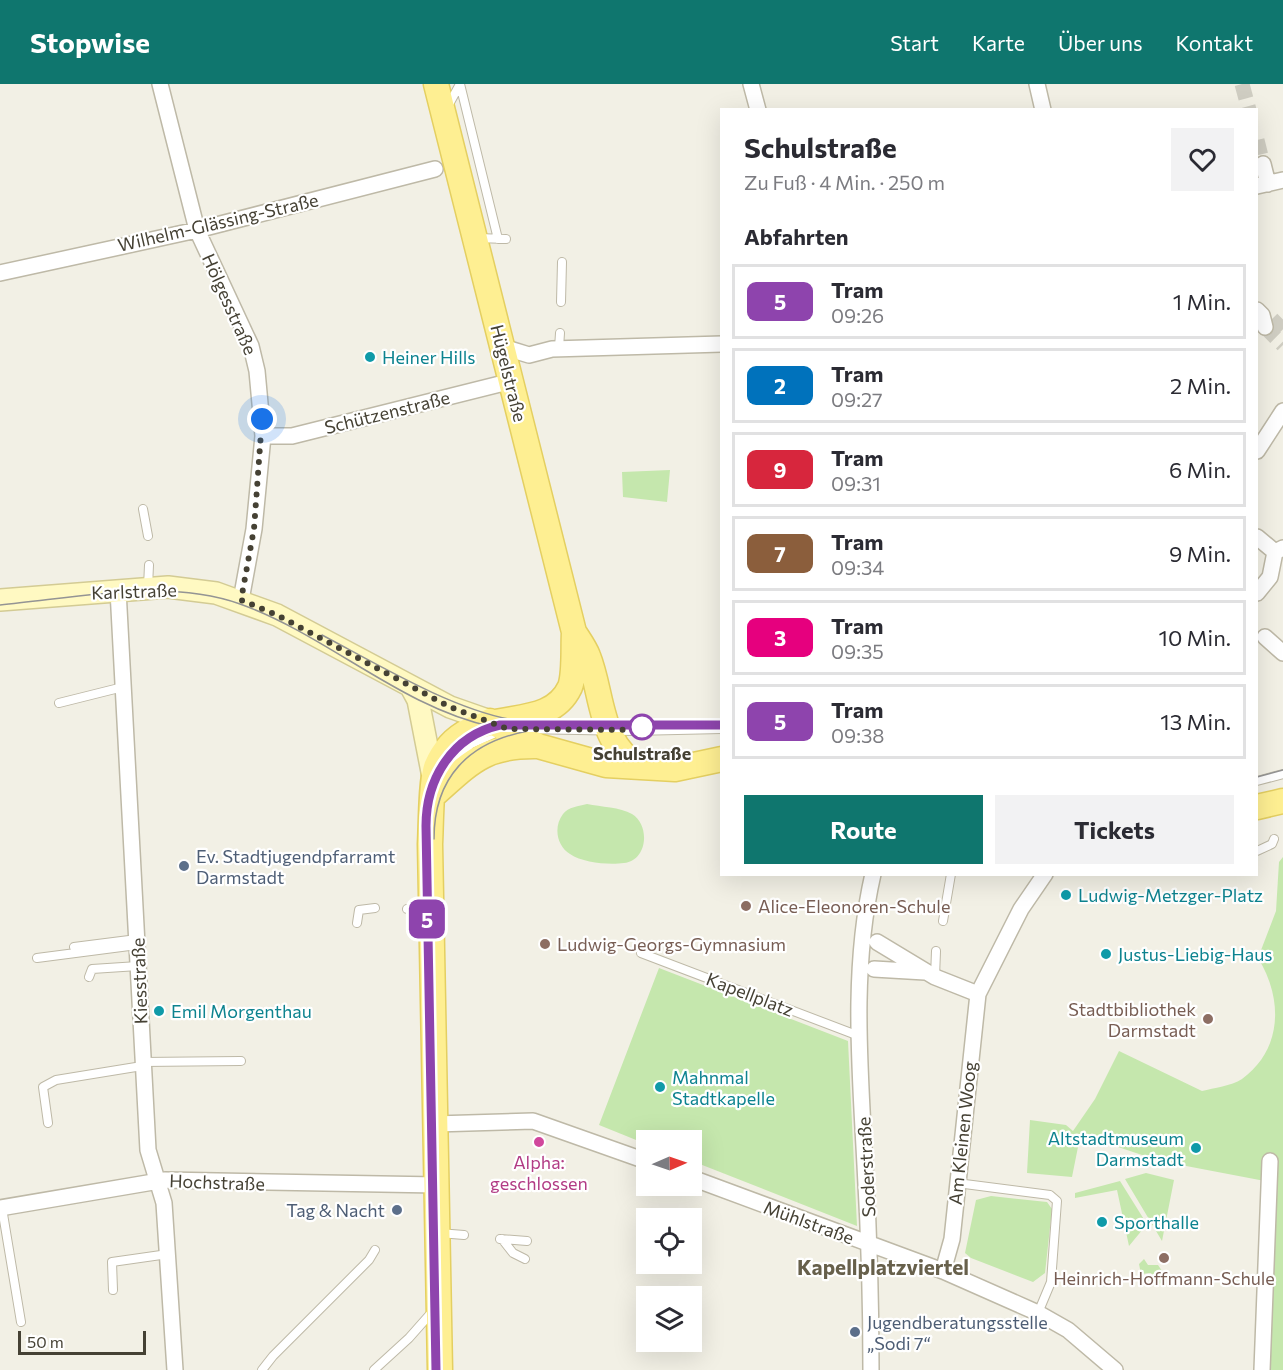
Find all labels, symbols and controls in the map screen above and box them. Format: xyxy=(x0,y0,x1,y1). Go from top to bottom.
text: Stopwise xyxy=(30,25,150,59)
text: Start xyxy=(890,30,939,55)
text: Karte xyxy=(972,30,1025,55)
text: Über uns xyxy=(1058,30,1142,55)
text: Kontakt xyxy=(1175,30,1253,55)
button: heart xyxy=(1171,128,1234,191)
text: Schulstraße xyxy=(744,130,897,164)
text: Zu Fuß · 4 Min. · 250 m xyxy=(744,170,945,194)
street label: Wilhelm-Glässing-Straße xyxy=(116,188,320,256)
text: Abfahrten xyxy=(744,223,848,250)
street label: Hölgesstraße xyxy=(198,250,262,358)
text: Tram xyxy=(831,276,883,303)
text: 1 Min. xyxy=(1173,288,1231,315)
text: 5 xyxy=(774,289,786,314)
text: 09:26 xyxy=(831,303,884,327)
street label: Hügelstraße xyxy=(486,322,532,424)
place label: Heiner Hills xyxy=(382,346,476,368)
marker: Heiner Hills xyxy=(363,350,377,364)
text: Tram xyxy=(831,360,883,387)
text: 2 Min. xyxy=(1170,372,1231,399)
text: 2 xyxy=(774,373,786,398)
street label: Schützenstraße xyxy=(322,386,452,438)
text: 09:27 xyxy=(831,387,883,411)
your location xyxy=(247,404,277,434)
text: Tram xyxy=(831,444,883,471)
text: 6 Min. xyxy=(1169,456,1231,483)
text: 9 xyxy=(774,457,786,482)
text: 09:31 xyxy=(831,471,881,495)
text: Tram xyxy=(831,528,883,555)
text: 9 Min. xyxy=(1169,540,1231,567)
text: 7 xyxy=(774,541,786,566)
text: 09:34 xyxy=(831,555,884,579)
street label: Karlstraße xyxy=(91,579,177,603)
text: Tram xyxy=(831,612,883,639)
text: 10 Min. xyxy=(1159,624,1231,651)
text: 3 xyxy=(774,625,786,650)
text: 09:35 xyxy=(831,639,884,663)
text: Tram xyxy=(831,696,883,723)
text: 13 Min. xyxy=(1160,708,1231,735)
text: 5 xyxy=(774,709,786,734)
marker: Schulstraße xyxy=(629,714,655,740)
text: 09:38 xyxy=(831,723,884,747)
place label: Schulstraße xyxy=(593,742,691,764)
button: Route xyxy=(744,795,983,864)
button: Tickets xyxy=(995,795,1234,864)
place label: Ev. Stadtjugendpfarramt Darmstadt xyxy=(196,845,395,888)
marker: Ev. Stadtjugendpfarramt Darmstadt xyxy=(177,859,191,873)
place label: Ludwig-Metzger-Platz xyxy=(1078,884,1263,906)
marker: Ludwig-Metzger-Platz xyxy=(1059,888,1073,902)
place label: Alice-Eleonoren-Schule xyxy=(758,895,950,917)
marker: Alice-Eleonoren-Schule xyxy=(739,899,753,913)
line badge: 5 xyxy=(408,900,446,938)
text: 5 xyxy=(421,907,433,932)
place label: Ludwig-Georgs-Gymnasium xyxy=(557,933,786,955)
street label: Kiesstraße xyxy=(126,937,152,1025)
marker: Ludwig-Georgs-Gymnasium xyxy=(538,937,552,951)
place label: Justus-Liebig-Haus xyxy=(1118,943,1272,965)
marker: Justus-Liebig-Haus xyxy=(1099,947,1113,961)
street label: Kapellplatz xyxy=(703,967,797,1021)
place label: Stadtbibliothek Darmstadt xyxy=(1068,998,1196,1041)
place label: Emil Morgenthau xyxy=(171,1000,312,1022)
marker: Emil Morgenthau xyxy=(152,1004,166,1018)
marker: Stadtbibliothek Darmstadt xyxy=(1201,1012,1215,1026)
street label: Am Kleinen Woog xyxy=(944,1060,981,1206)
place label: Mahnmal Stadtkapelle xyxy=(672,1066,775,1109)
marker: Mahnmal Stadtkapelle xyxy=(653,1080,667,1094)
street label: Soderstraße xyxy=(852,1116,880,1218)
place label: Altstadtmuseum Darmstadt xyxy=(1048,1127,1184,1170)
north arrow xyxy=(636,1130,702,1196)
map controls xyxy=(636,1130,702,1352)
marker: Alpha: geschlossen xyxy=(532,1135,546,1149)
marker: Altstadtmuseum Darmstadt xyxy=(1189,1141,1203,1155)
place label: Alpha: geschlossen xyxy=(490,1151,588,1194)
street label: Hochstraße xyxy=(169,1169,265,1195)
street label: Mühlstraße xyxy=(761,1196,857,1248)
place label: Tag & Nacht xyxy=(286,1199,385,1221)
marker: Tag & Nacht xyxy=(390,1203,404,1217)
button: locate xyxy=(636,1208,702,1274)
place label: Sporthalle xyxy=(1114,1211,1199,1233)
marker: Sporthalle xyxy=(1095,1215,1109,1229)
marker: Heinrich-Hoffmann-Schule xyxy=(1157,1251,1171,1265)
district label: Kapellplatzviertel xyxy=(797,1254,969,1279)
place label: Heinrich-Hoffmann-Schule xyxy=(1053,1267,1275,1289)
button: layers xyxy=(636,1286,702,1352)
place label: Jugendberatungsstelle „Sodi 7“ xyxy=(867,1311,1048,1354)
marker: Jugendberatungsstelle „Sodi 7“ xyxy=(848,1325,862,1339)
scale bar xyxy=(18,1328,146,1356)
text: 50 m xyxy=(27,1332,64,1351)

